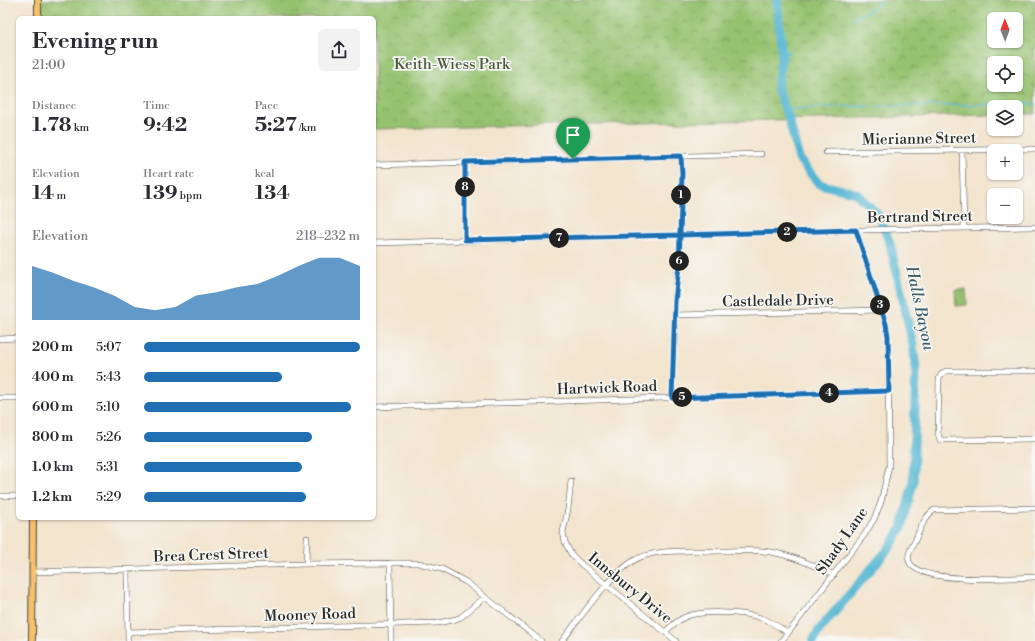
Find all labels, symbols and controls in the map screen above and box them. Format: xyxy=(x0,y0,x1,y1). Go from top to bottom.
north arrow xyxy=(987,12,1023,48)
map controls xyxy=(987,12,1023,224)
text: Evening run xyxy=(32,28,158,55)
button: share xyxy=(318,29,360,71)
park label: Keith-Wiess Park xyxy=(394,55,511,74)
button: locate xyxy=(987,56,1023,92)
text: 21:00 xyxy=(32,57,65,73)
text: Distance xyxy=(32,99,76,113)
text: Time xyxy=(143,99,170,113)
text: Pace xyxy=(255,99,278,113)
button: layers xyxy=(987,100,1023,136)
text: 1.78 xyxy=(32,113,71,138)
text: 9:42 xyxy=(143,113,187,138)
text: 5:27 xyxy=(255,113,297,138)
pin xyxy=(556,118,590,159)
text: km xyxy=(71,121,89,135)
text: /km xyxy=(297,121,316,135)
icon: arrive xyxy=(562,124,584,146)
street label: Mierianne Street xyxy=(862,128,977,149)
button: + xyxy=(987,144,1023,180)
text: Elevation xyxy=(32,167,80,181)
text: Heart rate xyxy=(143,167,194,181)
text: kcal xyxy=(255,167,275,181)
pin: 8 xyxy=(455,177,475,197)
text: 8 xyxy=(461,180,469,194)
text: 14 xyxy=(32,181,54,206)
text: 139 xyxy=(143,181,178,206)
text: 134 xyxy=(255,181,290,206)
pin: 1 xyxy=(671,185,691,205)
text: 1 xyxy=(678,188,684,202)
button: − xyxy=(987,188,1023,224)
text: m xyxy=(54,189,66,203)
text: bpm xyxy=(178,189,202,203)
street label: Bertrand Street xyxy=(866,207,974,227)
pin: 2 xyxy=(777,222,797,242)
text: 2 xyxy=(784,225,790,239)
text: Elevation xyxy=(32,228,88,244)
text: 218–232 m xyxy=(296,228,360,244)
pin: 7 xyxy=(549,228,569,248)
text: 7 xyxy=(556,231,562,245)
pin: 6 xyxy=(669,251,689,271)
text: 6 xyxy=(676,254,682,268)
water label: Halls Bayou xyxy=(901,263,939,353)
street label: Castledale Drive xyxy=(722,291,834,311)
pin: 3 xyxy=(870,295,890,315)
text: 3 xyxy=(877,298,883,312)
text: 200 m xyxy=(32,339,73,355)
text: 5:07 xyxy=(96,339,121,355)
text: 400 m xyxy=(32,369,74,385)
text: 5:43 xyxy=(96,369,121,385)
street label: Hartwick Road xyxy=(557,377,658,399)
pin: 4 xyxy=(819,383,839,403)
text: 4 xyxy=(825,386,833,400)
pin: 5 xyxy=(672,387,692,407)
text: 5 xyxy=(679,390,685,404)
text: 600 m xyxy=(32,399,73,415)
text: 5:10 xyxy=(96,399,120,415)
text: 800 m xyxy=(32,429,73,445)
text: 5:26 xyxy=(96,429,121,445)
text: 1.0 km xyxy=(32,459,73,475)
text: 5:31 xyxy=(96,459,119,475)
text: 1.2 km xyxy=(32,489,72,505)
text: 5:29 xyxy=(96,489,121,505)
street label: Shady Lane xyxy=(812,503,872,579)
street label: Brea Crest Street xyxy=(152,543,270,567)
street label: Innsbury Drive xyxy=(584,548,676,628)
street label: Mooney Road xyxy=(264,604,357,626)

